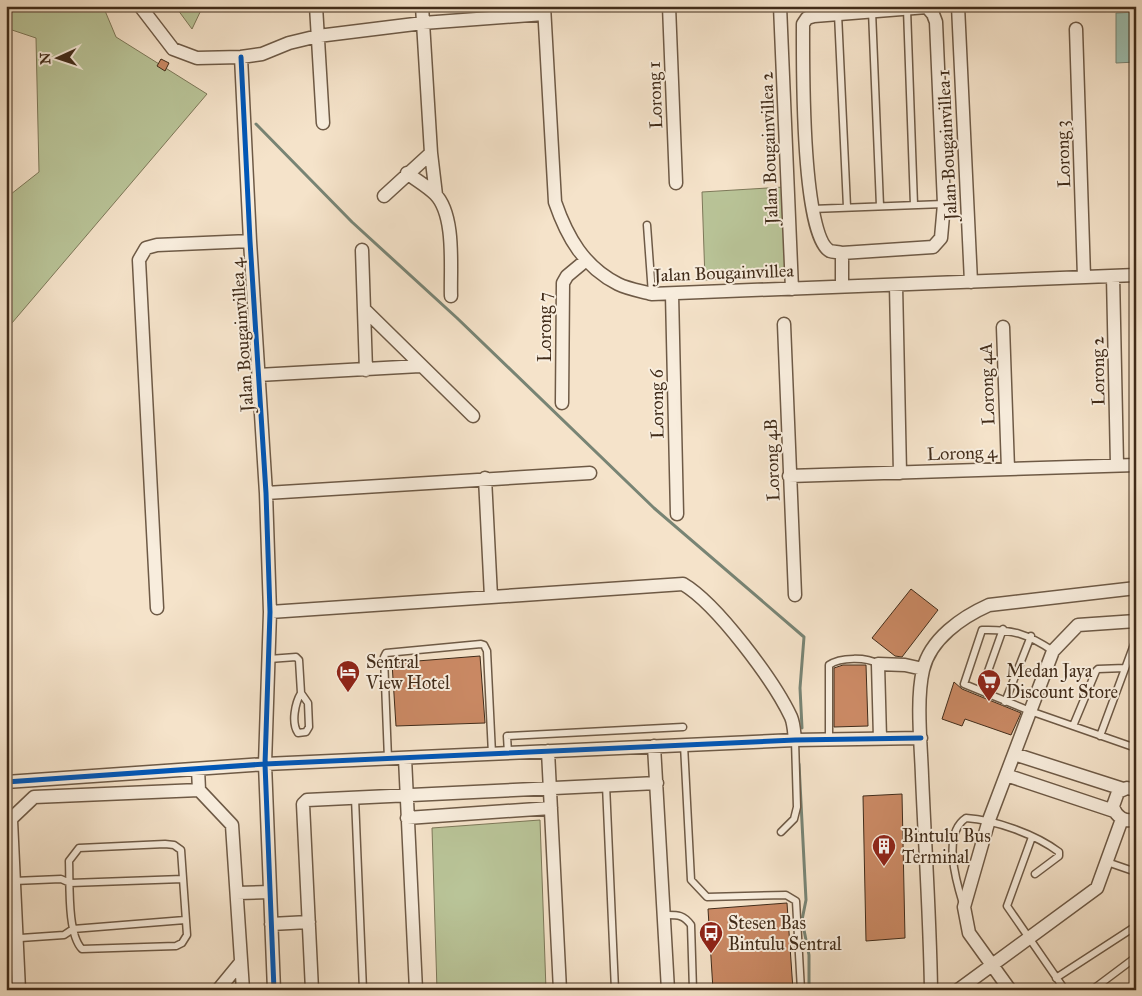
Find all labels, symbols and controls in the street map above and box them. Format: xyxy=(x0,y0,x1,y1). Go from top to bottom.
north arrow xyxy=(32,32,82,82)
text: N xyxy=(37,52,54,65)
street label: Lorong 1 xyxy=(643,61,668,129)
street label: Jalan Bougainvillea 1 xyxy=(932,69,963,223)
street label: Jalan Bougainvillea 2 xyxy=(755,71,784,227)
street label: Lorong 3 xyxy=(1051,120,1076,188)
street label: Jalan Bougainvillea 4 xyxy=(226,256,259,415)
street label: Jalan Bougainvillea xyxy=(652,260,795,288)
street label: Lorong 7 xyxy=(534,292,557,362)
street label: Lorong 2 xyxy=(1086,336,1111,406)
street label: Lorong 4A xyxy=(975,342,1000,426)
street label: Lorong 6 xyxy=(645,368,670,439)
street label: Lorong 4B xyxy=(760,418,785,501)
street label: Lorong 4 xyxy=(926,441,999,466)
place label: Sentral View Hotel xyxy=(365,651,450,694)
hotel icon: Sentral View Hotel xyxy=(335,659,361,693)
place label: Medan Jaya Discount Store xyxy=(1006,660,1118,703)
supermarket icon: Medan Jaya Discount Store xyxy=(976,668,1002,702)
place label: Bintulu Bus Terminal xyxy=(902,825,991,868)
building icon: Bintulu Bus Terminal xyxy=(871,833,897,867)
place label: Stesen Bas Bintulu Sentral xyxy=(728,912,842,955)
bus stop icon: Stesen Bas Bintulu Sentral xyxy=(698,920,724,954)

